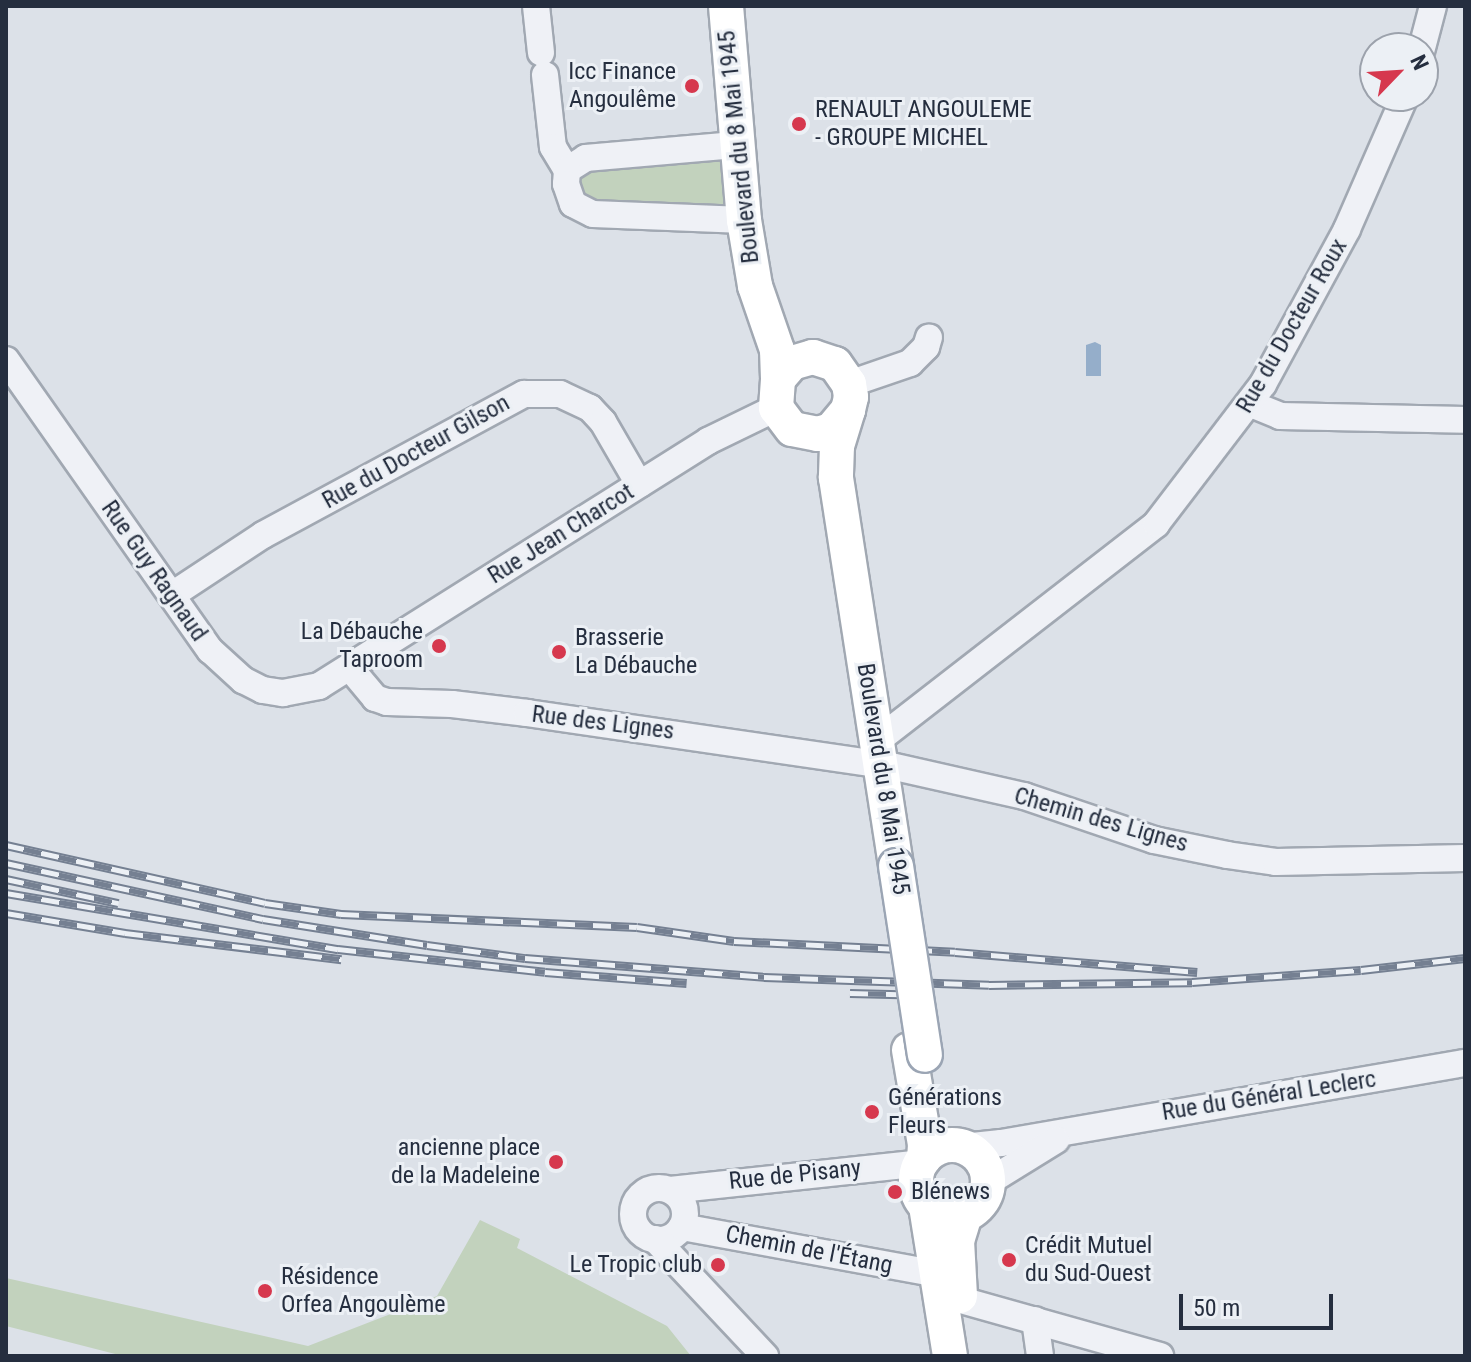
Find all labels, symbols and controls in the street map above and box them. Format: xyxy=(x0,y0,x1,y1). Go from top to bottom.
street label: Boulevard du 8 Mai 1945 xyxy=(712,29,766,265)
north arrow xyxy=(1359,32,1439,112)
text: N xyxy=(1405,51,1434,74)
place label: Icc Finance Angoulême xyxy=(568,58,676,114)
marker: Icc Finance Angoulême xyxy=(683,77,701,95)
place label: RENAULT ANGOULEME - GROUPE MICHEL xyxy=(815,96,1032,152)
marker: RENAULT ANGOULEME - GROUPE MICHEL xyxy=(790,115,808,133)
street label: Rue du Docteur Roux xyxy=(1230,234,1354,418)
street label: Rue du Docteur Gilson xyxy=(317,389,515,515)
street label: Rue Jean Charcot xyxy=(483,478,639,590)
street label: Rue Guy Ragnaud xyxy=(95,495,213,647)
place label: La Débauche Taproom xyxy=(301,618,423,674)
place label: Brasserie La Débauche xyxy=(575,624,697,680)
marker: La Débauche Taproom xyxy=(430,637,448,655)
marker: Brasserie La Débauche xyxy=(550,643,568,661)
street label: Boulevard du 8 Mai 1945 xyxy=(850,661,916,897)
street label: Rue des Lignes xyxy=(530,700,676,746)
street label: Chemin des Lignes xyxy=(1011,781,1191,859)
street label: Rue du Général Leclerc xyxy=(1160,1065,1378,1127)
place label: Générations Fleurs xyxy=(888,1084,1002,1140)
marker: Générations Fleurs xyxy=(863,1103,881,1121)
place label: ancienne place de la Madeleine xyxy=(391,1134,540,1190)
marker: ancienne place de la Madeleine xyxy=(547,1153,565,1171)
street label: Rue de Pisany xyxy=(728,1154,862,1196)
place label: Blénews xyxy=(911,1178,990,1206)
marker: Blénews xyxy=(886,1183,904,1201)
street label: Chemin de l'Étang xyxy=(723,1220,895,1280)
place label: Crédit Mutuel du Sud-Ouest xyxy=(1025,1232,1152,1288)
place label: Le Tropic club xyxy=(569,1251,702,1279)
marker: Crédit Mutuel du Sud-Ouest xyxy=(1000,1251,1018,1269)
marker: Le Tropic club xyxy=(709,1256,727,1274)
place label: Résidence Orfea Angoulème xyxy=(281,1263,446,1319)
scale bar xyxy=(1183,1278,1337,1328)
marker: Résidence Orfea Angoulème xyxy=(256,1282,274,1300)
text: 50 m xyxy=(1193,1294,1240,1322)

